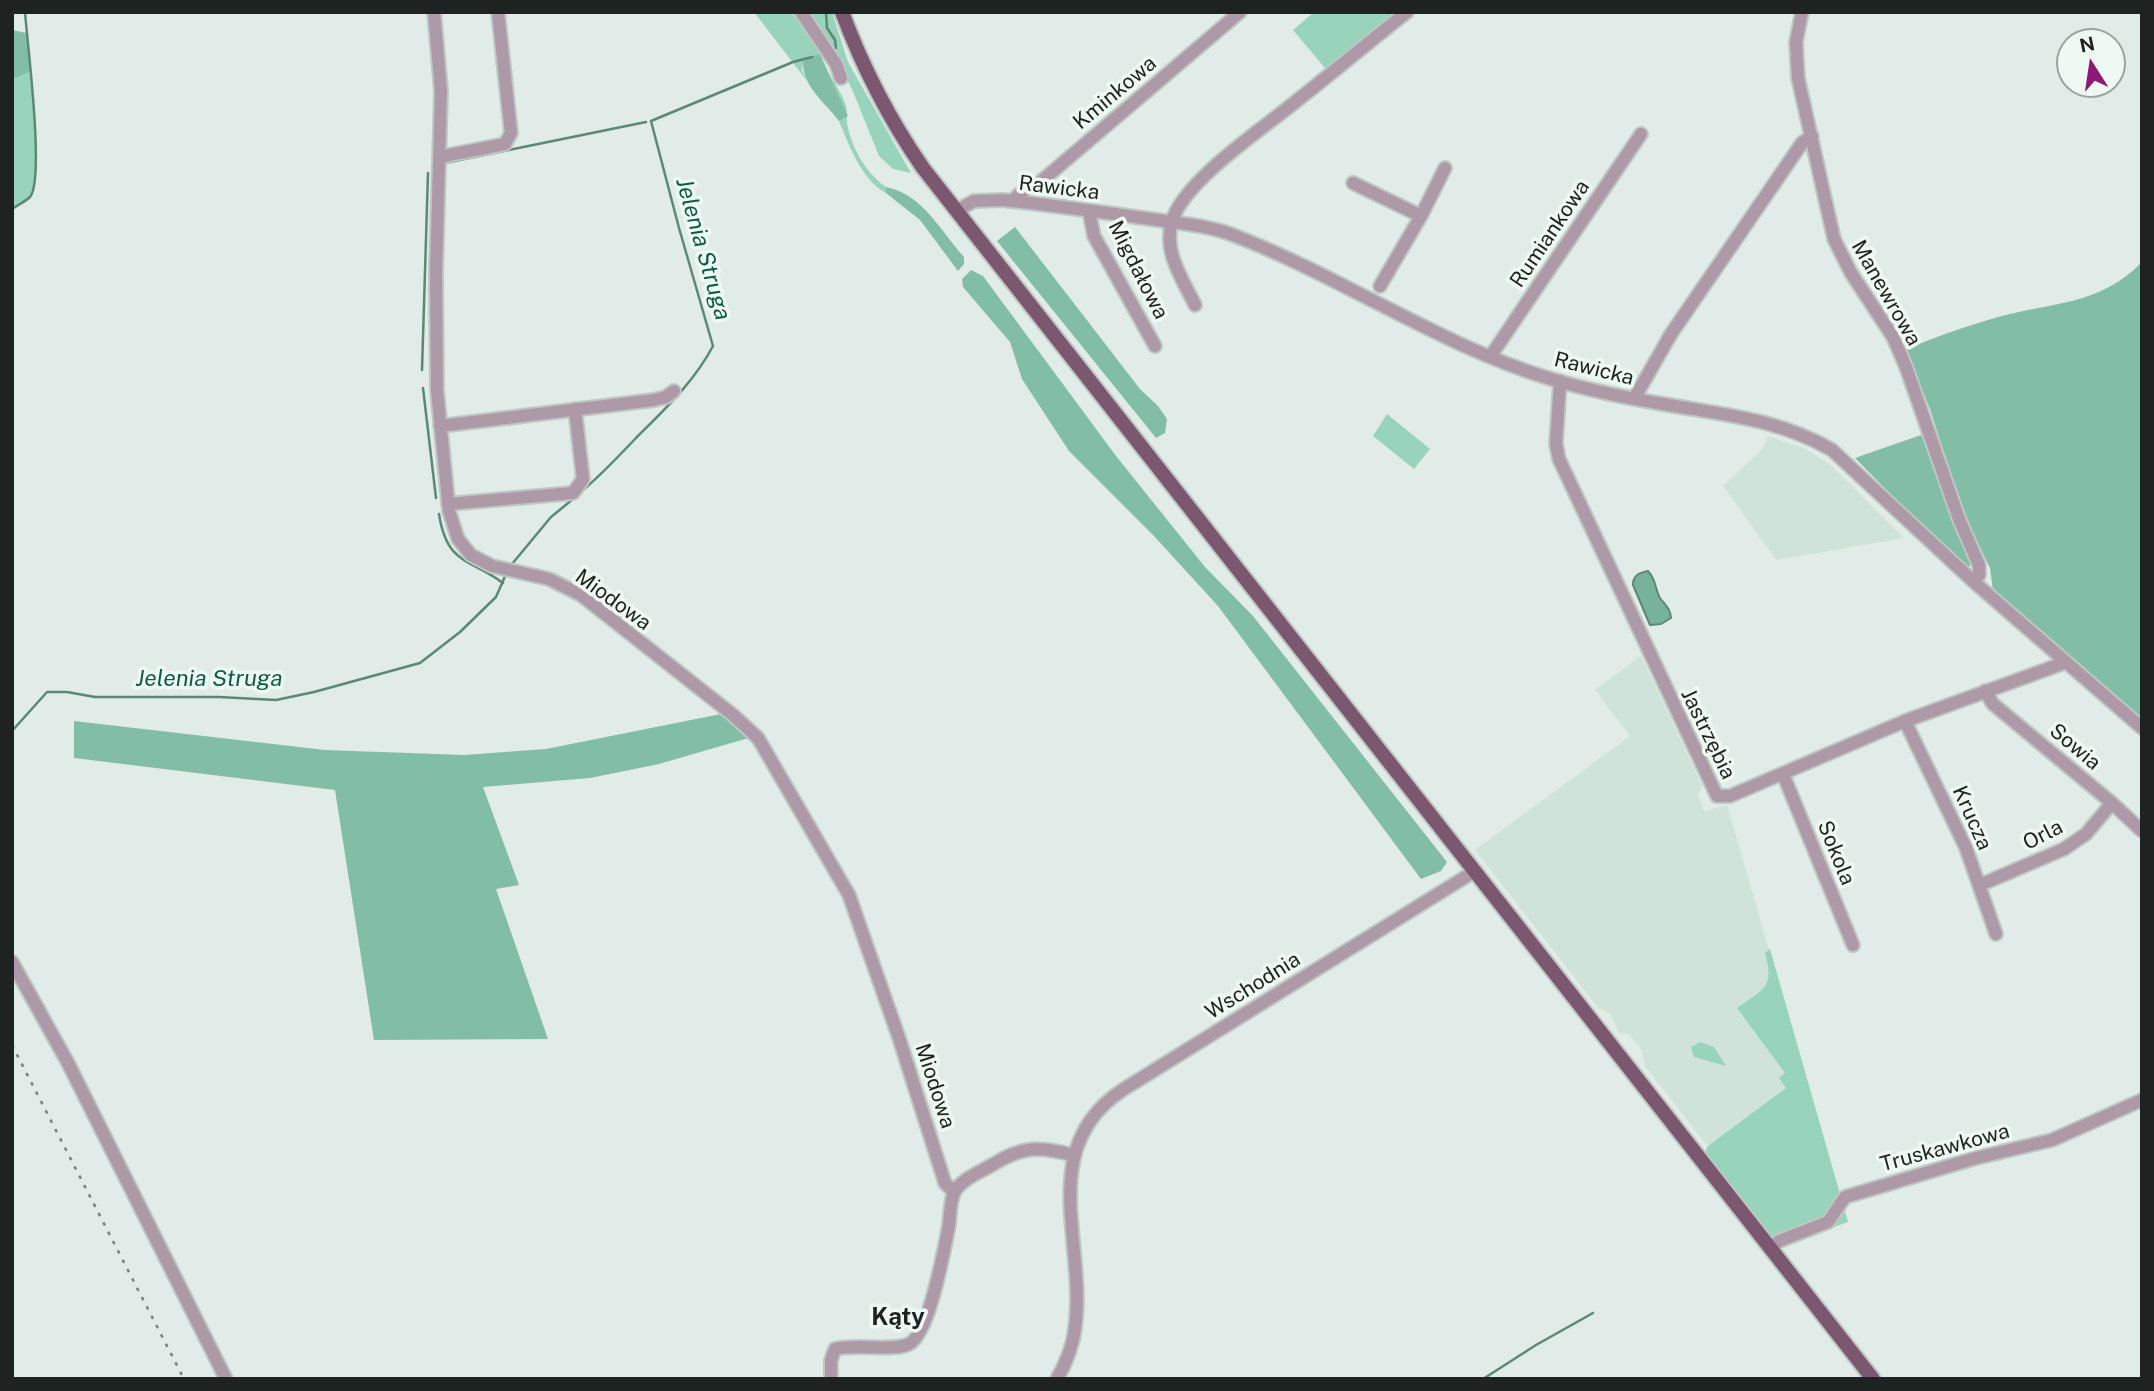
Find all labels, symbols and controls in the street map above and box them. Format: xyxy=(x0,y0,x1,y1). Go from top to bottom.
north arrow xyxy=(2056,28,2126,98)
text: N xyxy=(2077,32,2097,57)
street label: Kminkowa xyxy=(1068,51,1162,135)
street label: Rawicka xyxy=(1017,171,1101,205)
water label: Jelenia Struga xyxy=(670,175,736,323)
street label: Rumiankowa xyxy=(1505,175,1595,293)
street label: Migdałowa xyxy=(1102,217,1174,323)
street label: Manewrowa xyxy=(1846,236,1926,350)
street label: Rawicka xyxy=(1552,347,1636,391)
street label: Miodowa xyxy=(570,564,656,636)
water label: Jelenia Struga xyxy=(136,665,282,693)
street label: Jastrzębia xyxy=(1675,685,1741,783)
street label: Sowia xyxy=(2044,718,2106,776)
street label: Krucza xyxy=(1947,782,1997,854)
street label: Orla xyxy=(2019,814,2067,856)
street label: Sokola xyxy=(1812,817,1860,889)
street label: Wschodnia xyxy=(1201,947,1305,1025)
street label: Miodowa xyxy=(909,1040,961,1132)
street label: Truskawkowa xyxy=(1878,1119,2012,1177)
district label: Kąty xyxy=(871,1304,925,1332)

